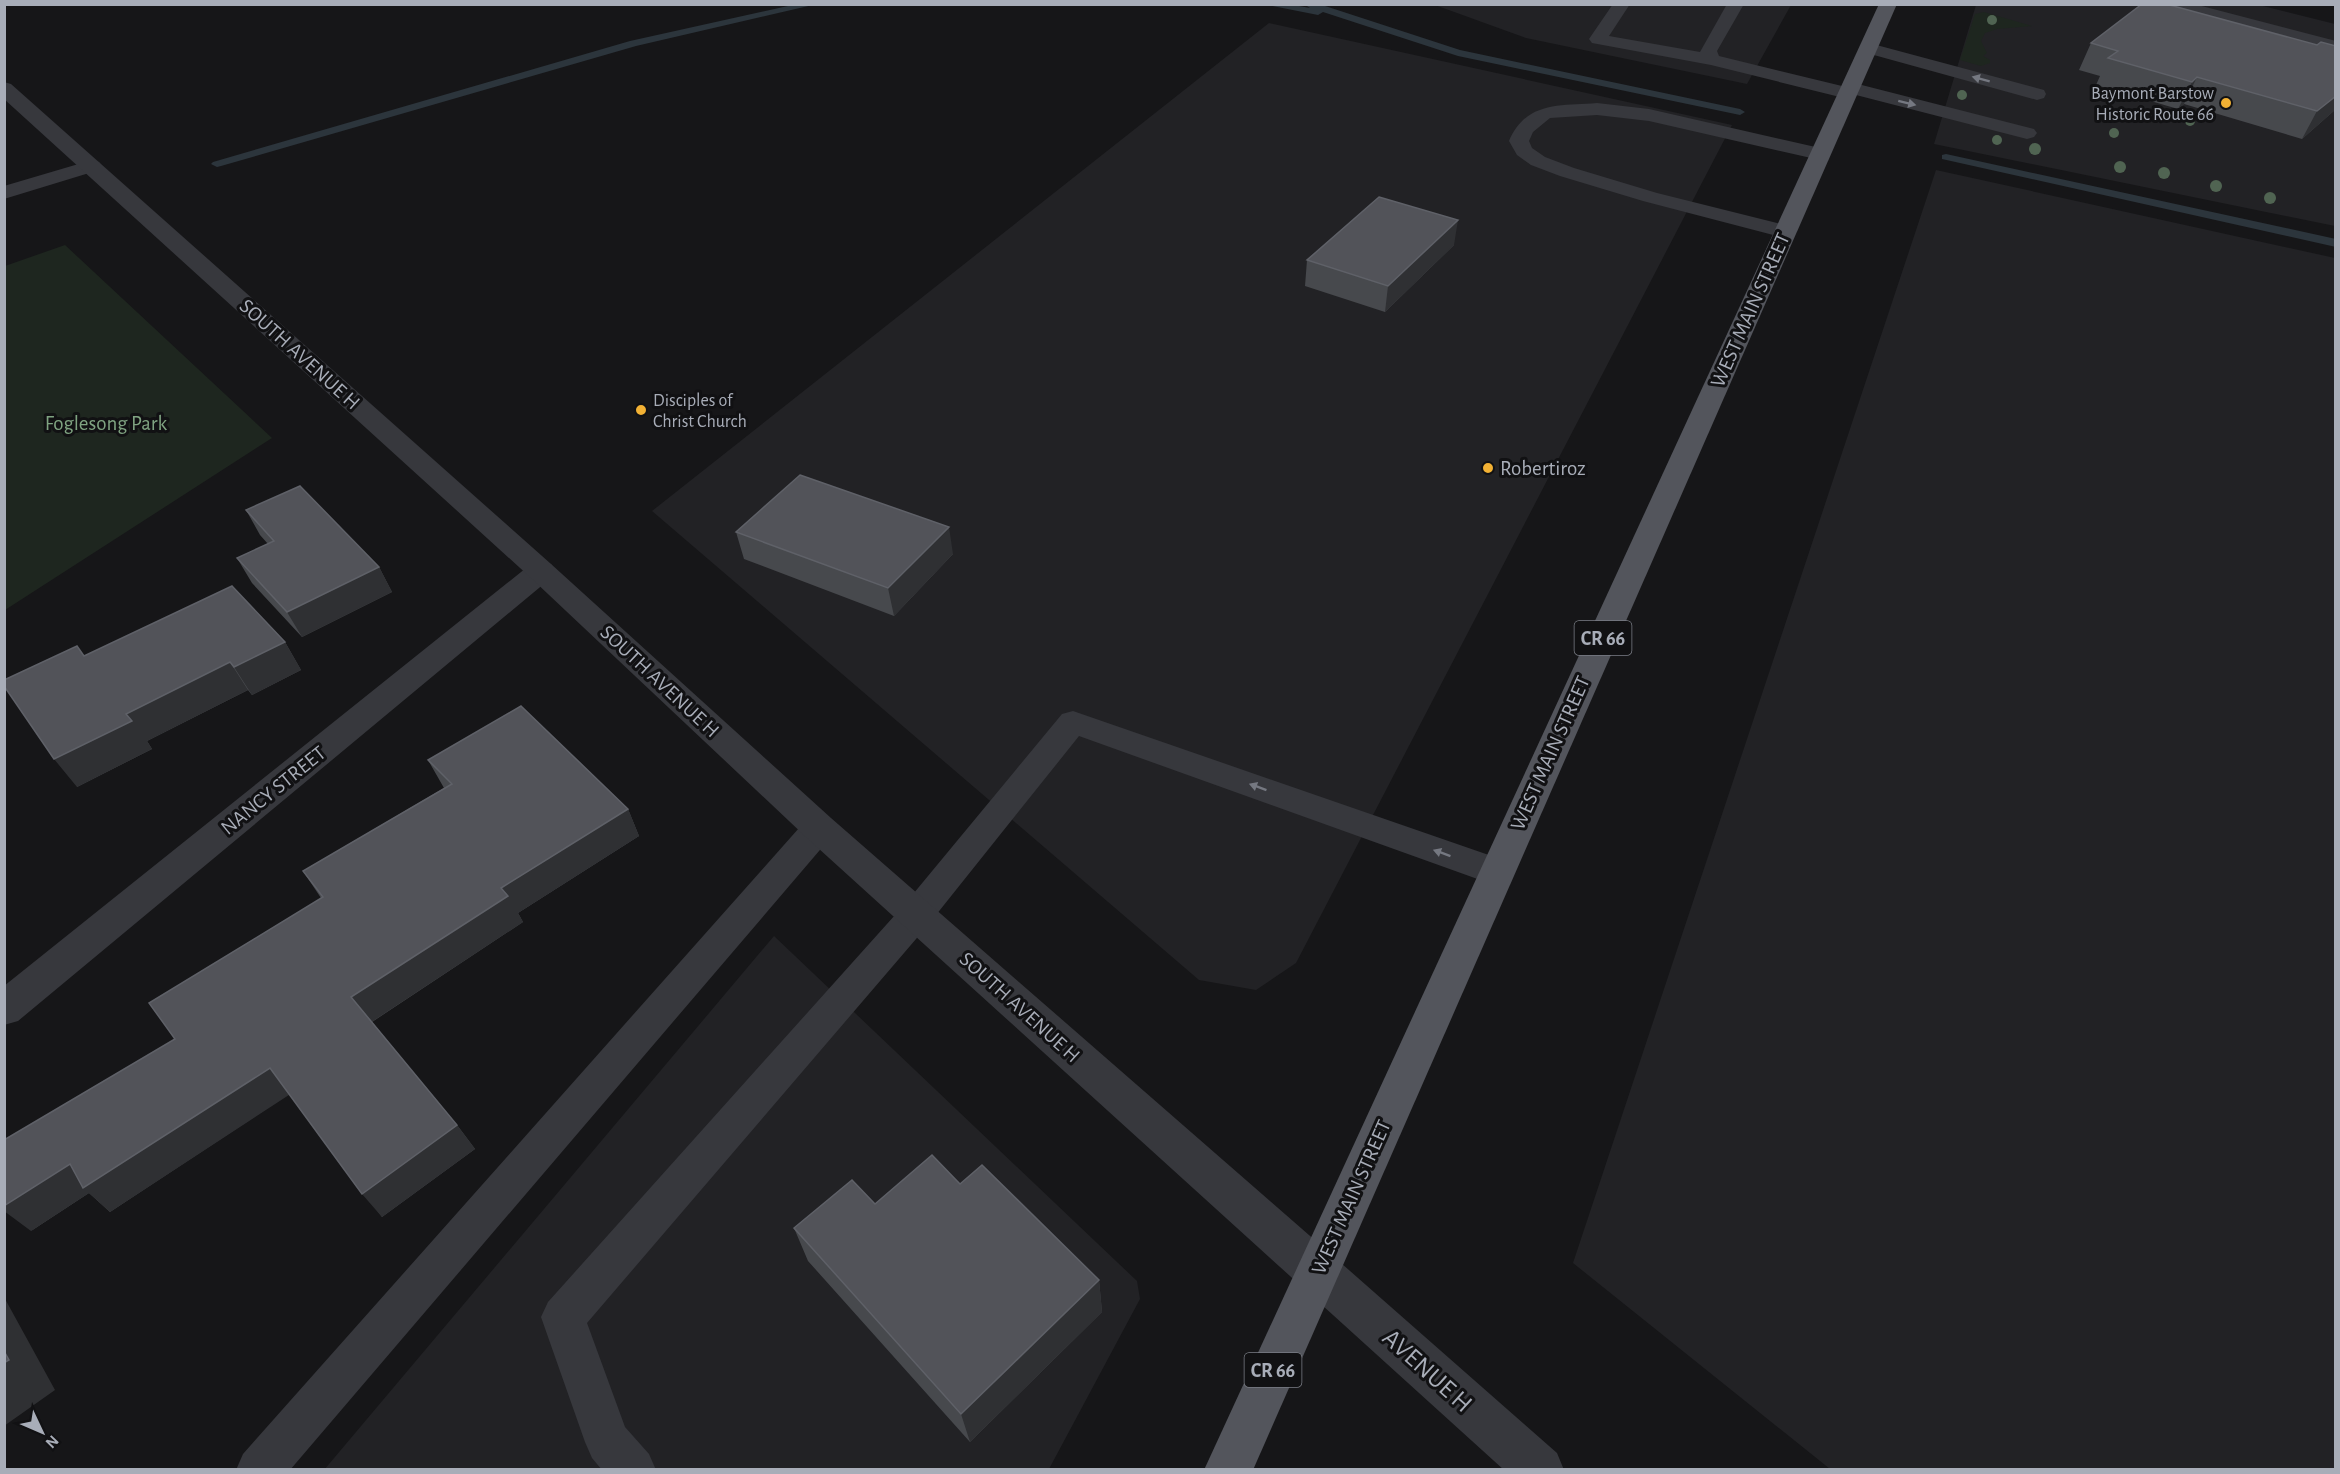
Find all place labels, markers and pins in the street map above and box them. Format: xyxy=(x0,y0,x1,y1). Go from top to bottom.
place label: Baymont Barstow Historic Route 66 xyxy=(2091,85,2214,124)
marker: Baymont Barstow Historic Route 66 xyxy=(2219,96,2233,110)
place label: Disciples of Christ Church xyxy=(653,392,747,431)
marker: Disciples of Christ Church xyxy=(634,403,648,417)
place label: Robertiroz xyxy=(1500,458,1586,479)
marker: Robertiroz xyxy=(1481,461,1495,475)

